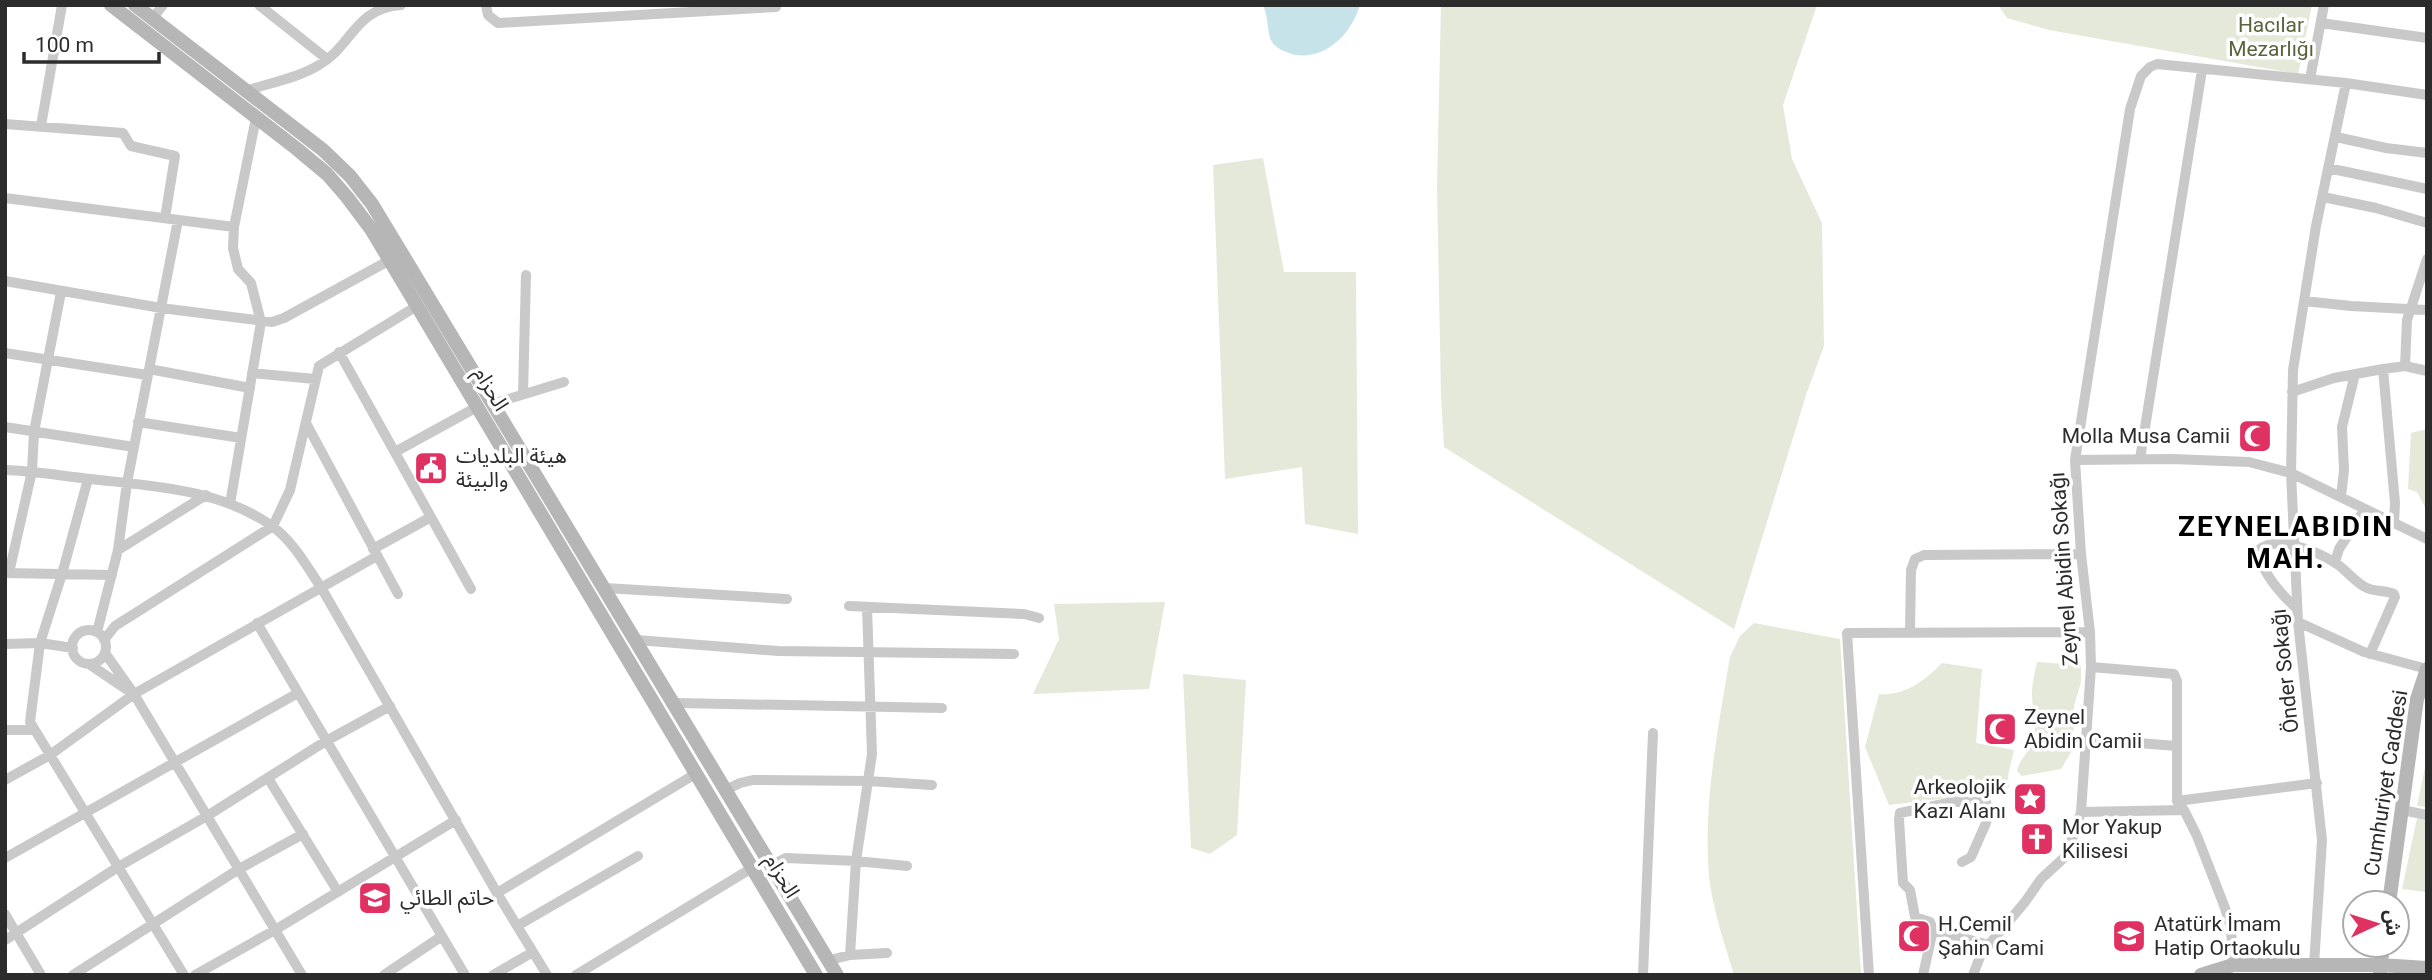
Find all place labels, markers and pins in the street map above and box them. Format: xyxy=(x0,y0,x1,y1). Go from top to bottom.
mosque icon: Molla Musa Camii xyxy=(2236,417,2274,455)
place label: Molla Musa Camii xyxy=(2062,424,2230,448)
place label: هيئة البلديات والبيئة xyxy=(456,444,567,492)
public building icon: هيئة البلديات والبيئة xyxy=(412,449,450,487)
place label: Zeynel Abidin Camii xyxy=(2024,705,2142,753)
mosque icon: Zeynel Abidin Camii xyxy=(1981,710,2019,748)
place label: Arkeolojik Kazı Alanı xyxy=(1914,775,2006,823)
place icon: Arkeolojik Kazı Alanı xyxy=(2011,780,2049,818)
place label: Mor Yakup Kilisesi xyxy=(2062,815,2162,863)
church icon: Mor Yakup Kilisesi xyxy=(2018,820,2056,858)
school or university icon: حاتم الطائي xyxy=(356,879,394,917)
place label: حاتم الطائي xyxy=(400,886,494,914)
place label: H.Cemil Şahin Cami xyxy=(1938,912,2044,960)
place label: Atatürk İmam Hatip Ortaokulu xyxy=(2154,912,2301,960)
mosque icon: H.Cemil Şahin Cami xyxy=(1895,917,1933,955)
school or university icon: Atatürk İmam Hatip Ortaokulu xyxy=(2110,917,2148,955)

